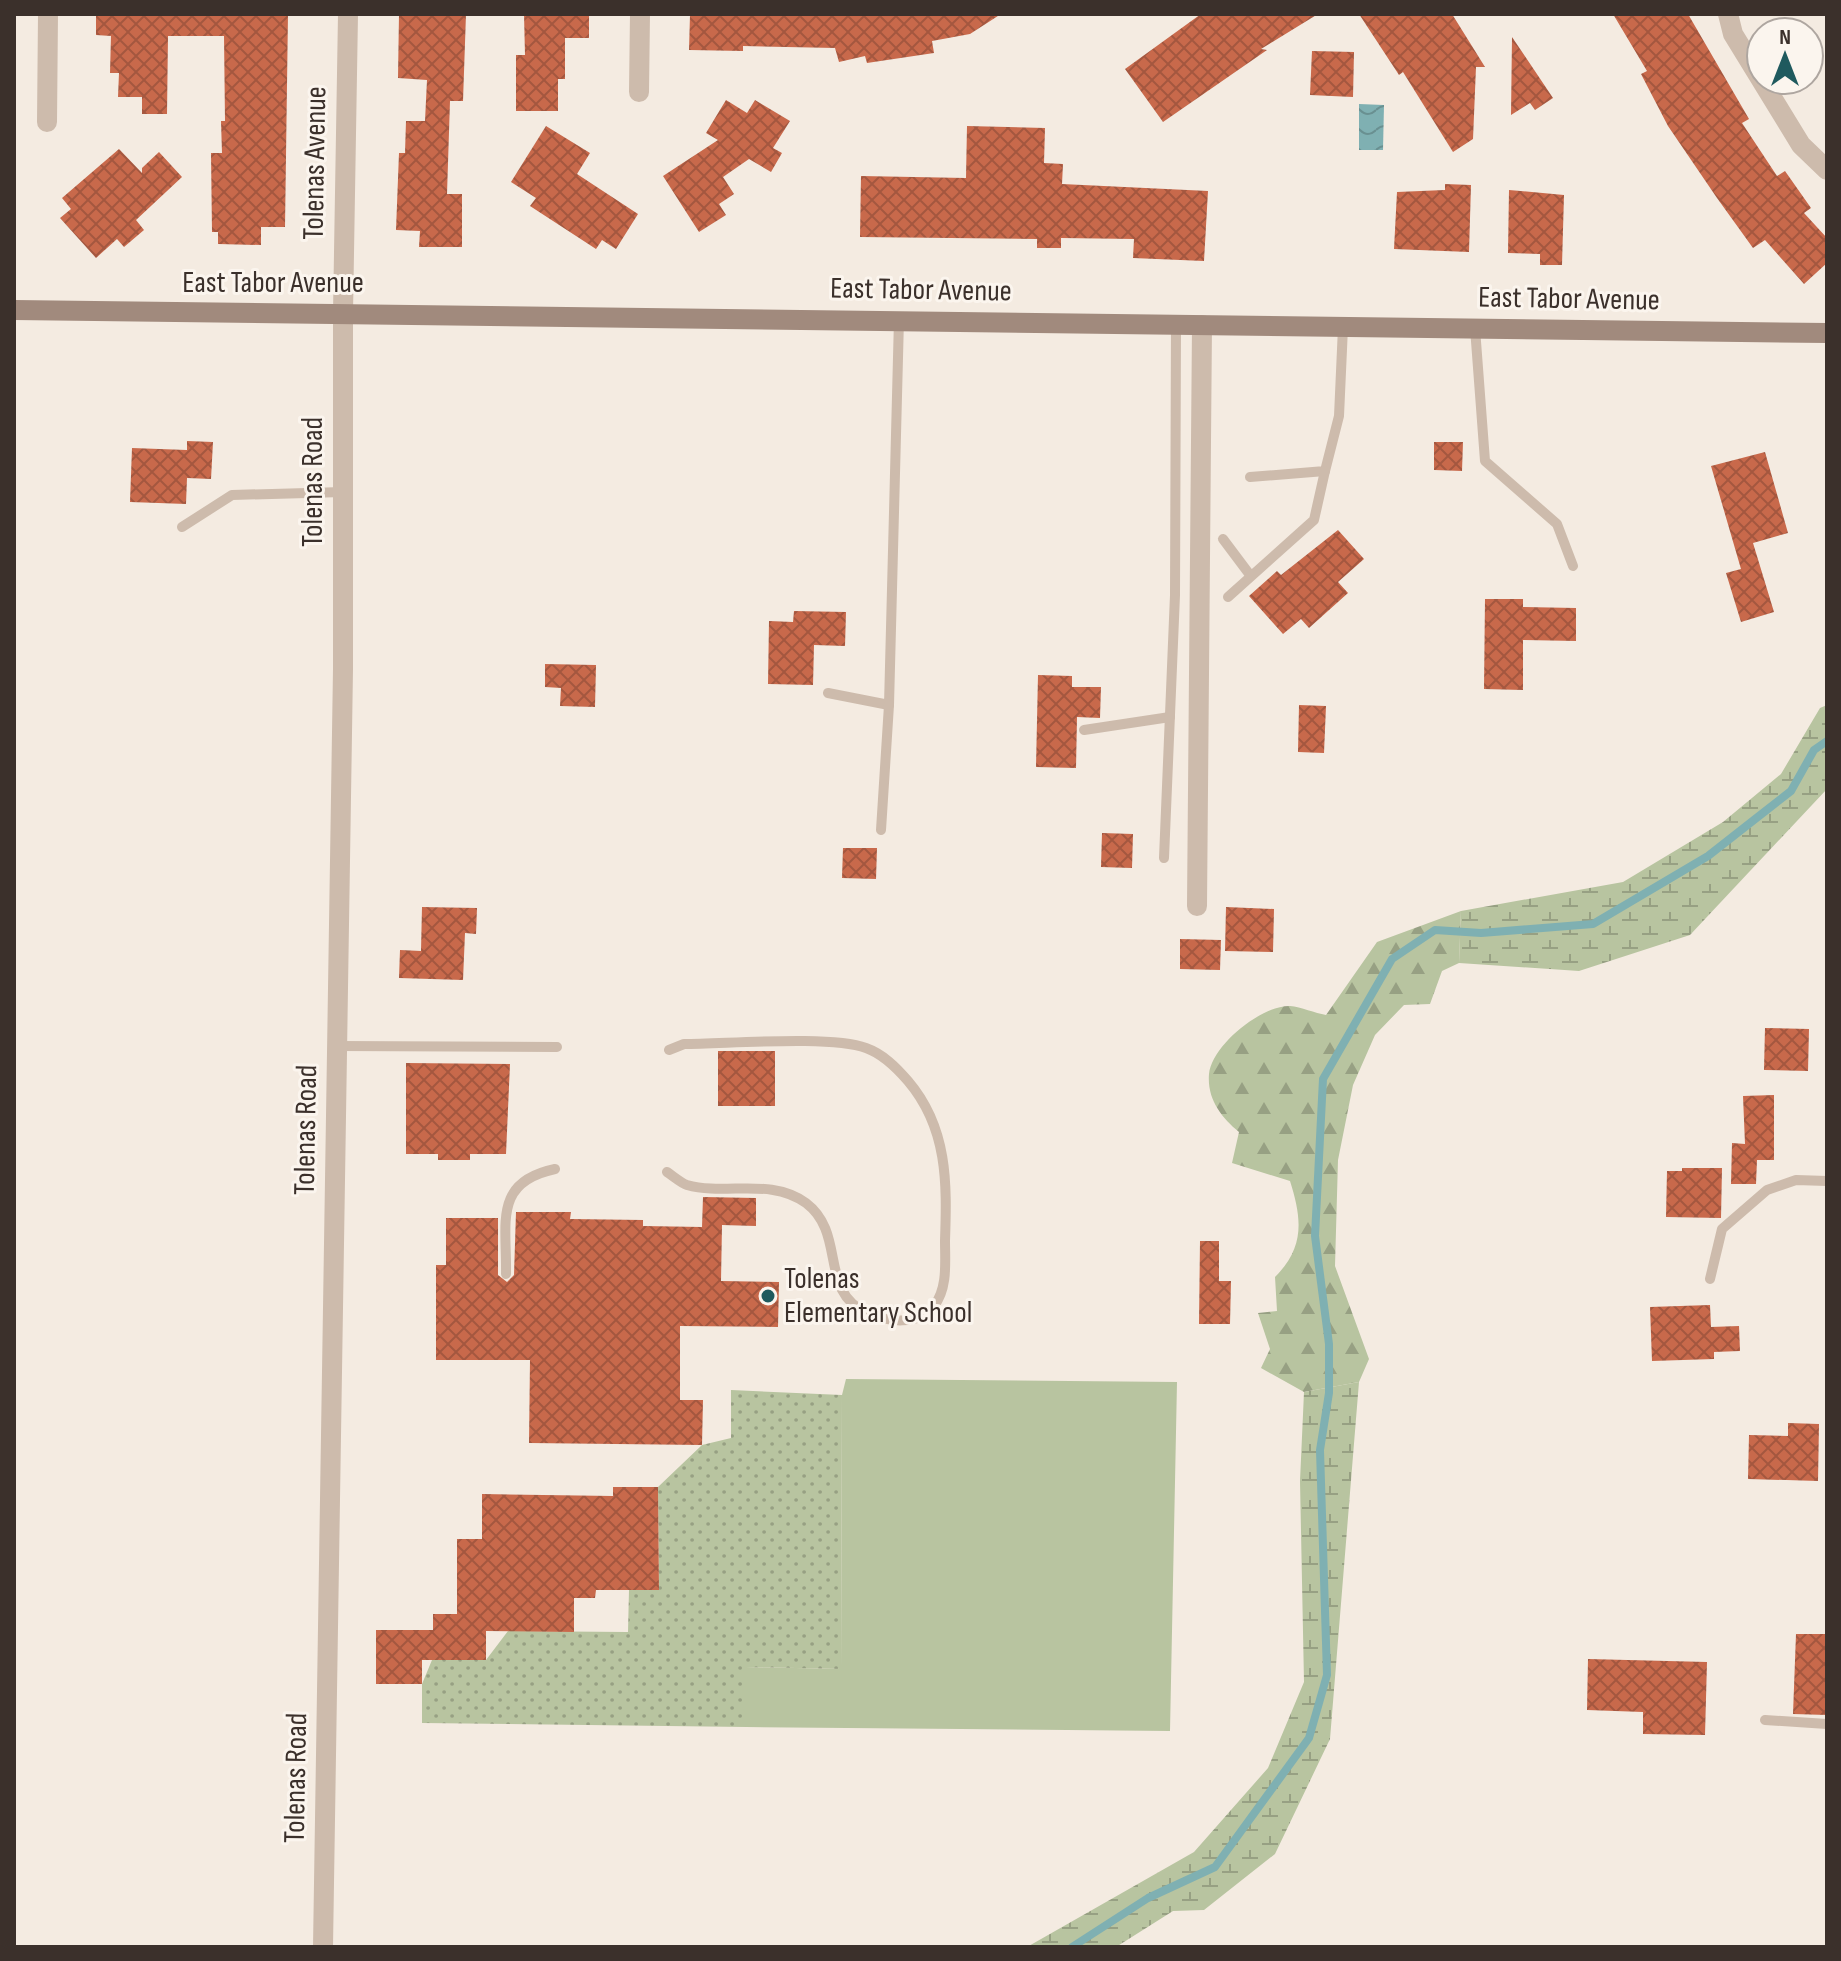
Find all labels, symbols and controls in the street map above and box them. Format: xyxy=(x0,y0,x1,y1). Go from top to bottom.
north arrow xyxy=(1745,16,1825,96)
text: N xyxy=(1779,24,1791,51)
street label: Tolenas Avenue xyxy=(296,86,334,240)
street label: East Tabor Avenue xyxy=(182,265,364,301)
street label: East Tabor Avenue xyxy=(830,270,1012,310)
street label: East Tabor Avenue xyxy=(1478,279,1660,319)
street label: Tolenas Road xyxy=(295,417,331,547)
street label: Tolenas Road xyxy=(287,1065,325,1195)
place label: Tolenas Elementary School xyxy=(784,1261,972,1331)
marker: Tolenas Elementary School xyxy=(759,1287,777,1305)
street label: Tolenas Road xyxy=(277,1713,315,1843)

